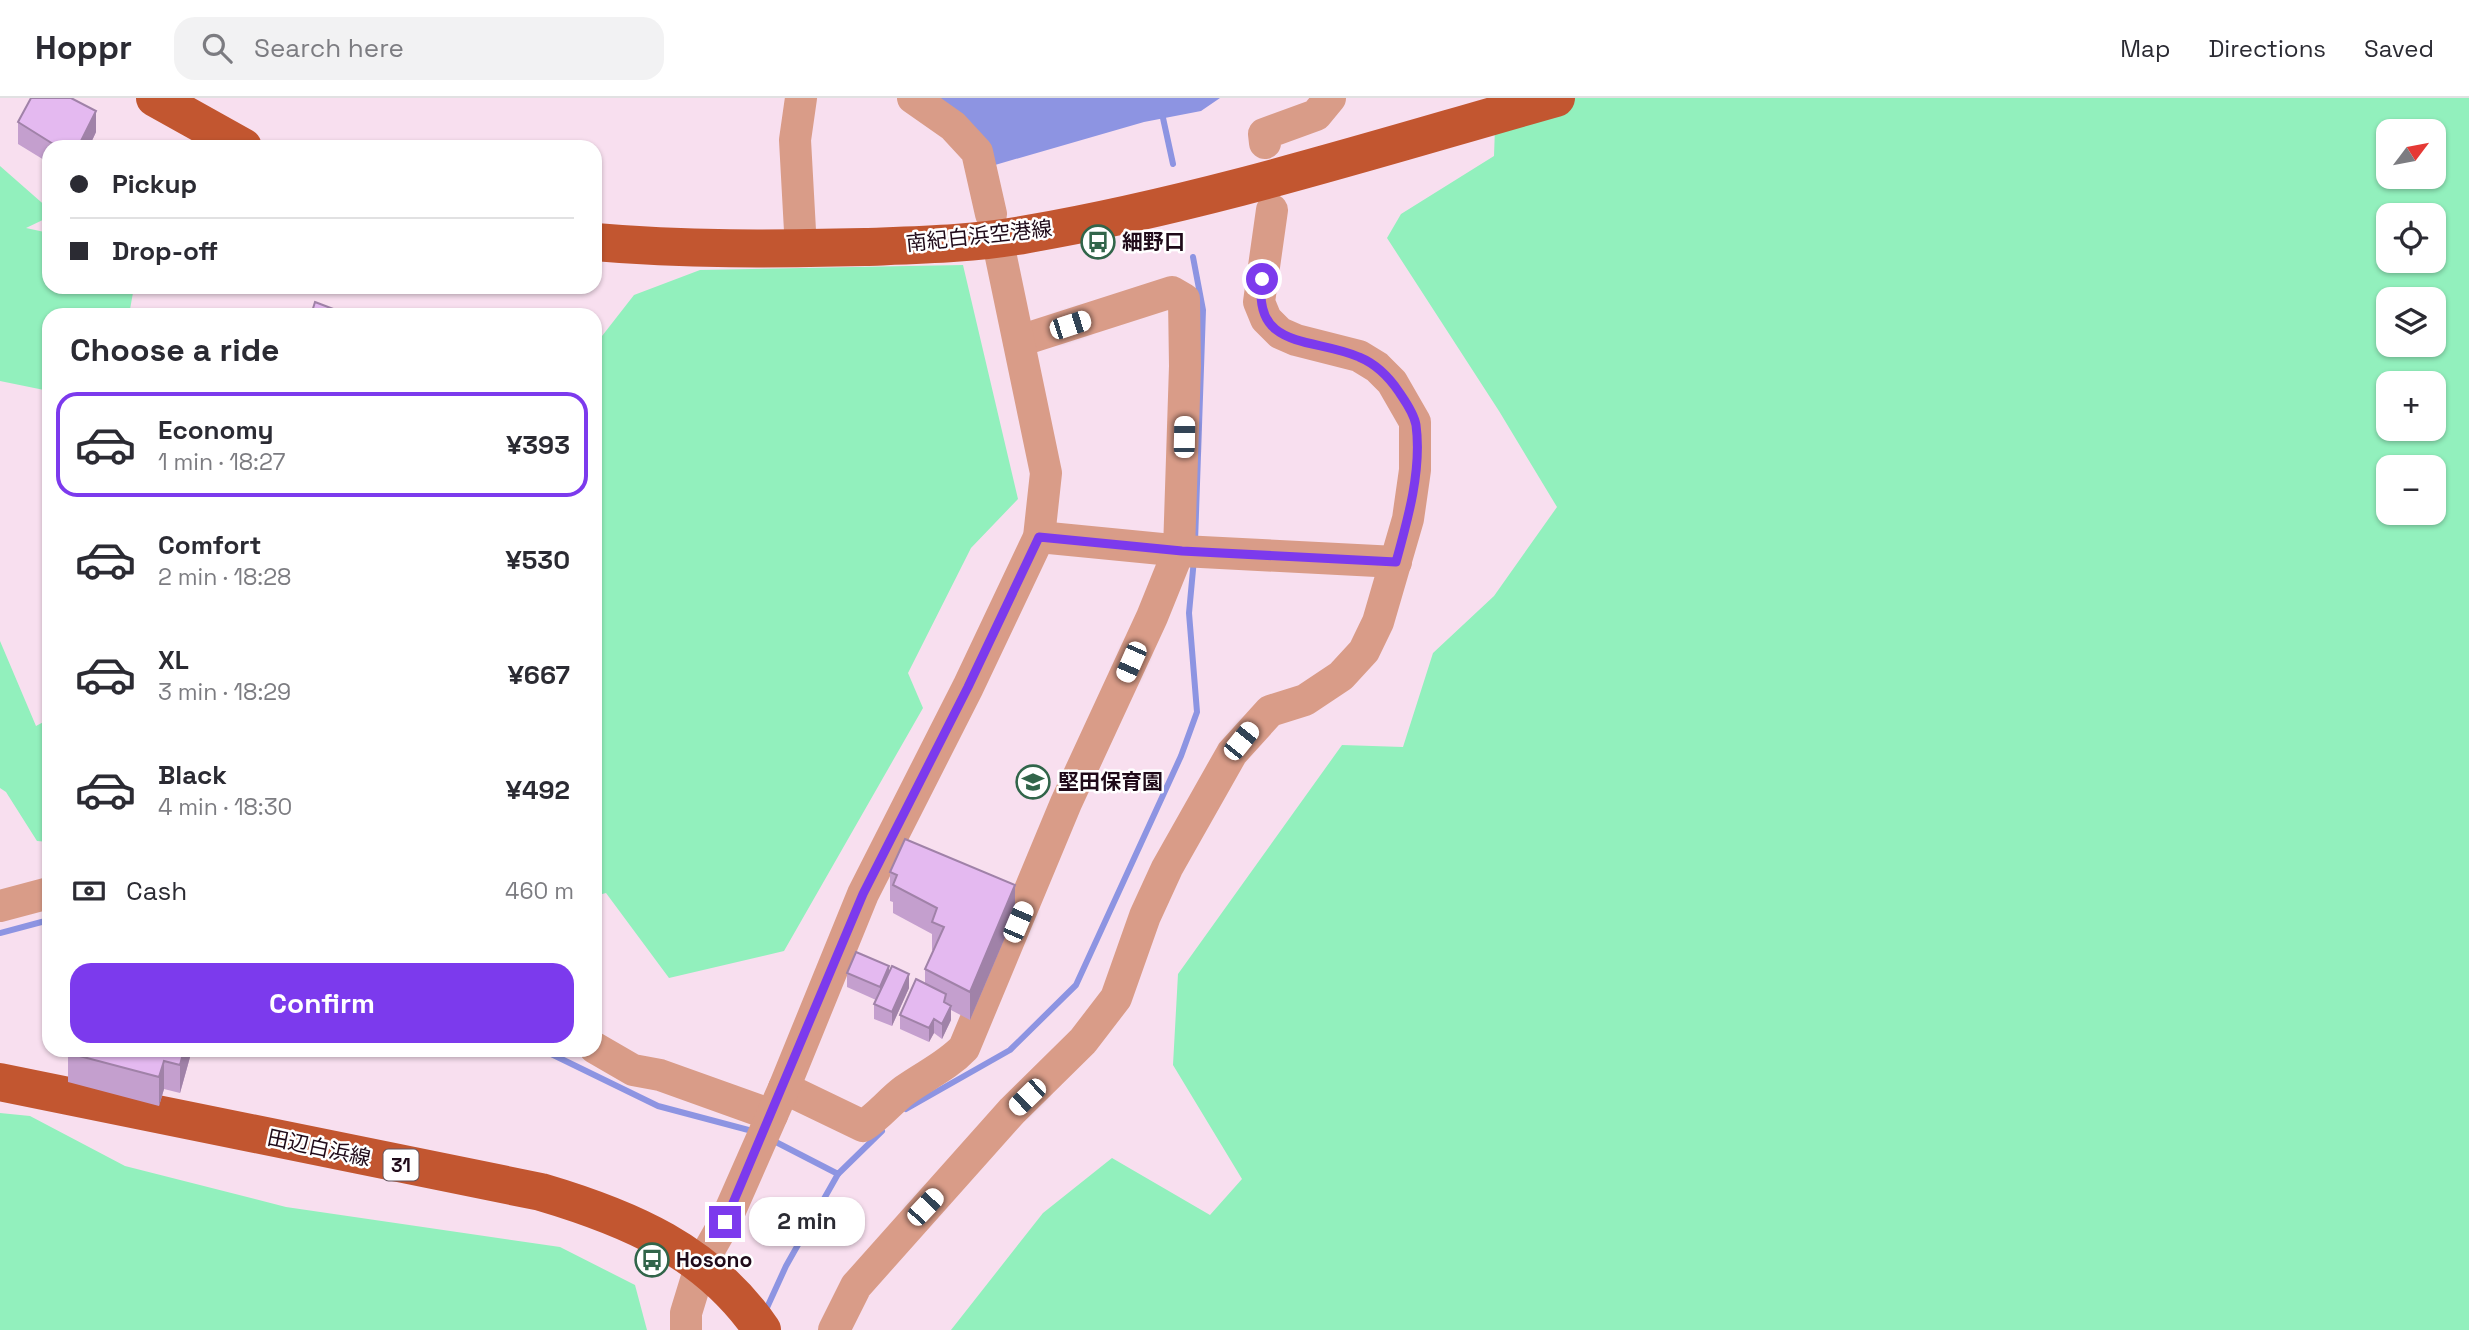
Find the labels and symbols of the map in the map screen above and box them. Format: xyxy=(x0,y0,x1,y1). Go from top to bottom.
north arrow xyxy=(2376,119,2446,189)
street label: 南紀白浜空港線 xyxy=(904,214,1053,257)
bus stop icon: 細野口 xyxy=(1079,223,1117,261)
place label: 細野口 xyxy=(1122,228,1185,255)
route start xyxy=(1246,263,1278,295)
car xyxy=(1047,309,1094,341)
car xyxy=(1174,416,1195,458)
car xyxy=(1113,639,1150,685)
car xyxy=(1220,718,1263,764)
school or university icon: 堅田保育園 xyxy=(1014,763,1052,801)
place label: 堅田保育園 xyxy=(1058,768,1163,795)
car xyxy=(1001,899,1036,945)
car xyxy=(1005,1075,1050,1119)
street label: 田辺白浜線 xyxy=(265,1123,373,1172)
road number: 31 xyxy=(384,1149,418,1180)
car xyxy=(903,1184,948,1230)
callout: 2 min xyxy=(750,1198,865,1246)
route end xyxy=(709,1206,741,1238)
bus stop icon: Hosono xyxy=(633,1241,671,1279)
place label: Hosono xyxy=(676,1246,752,1273)

